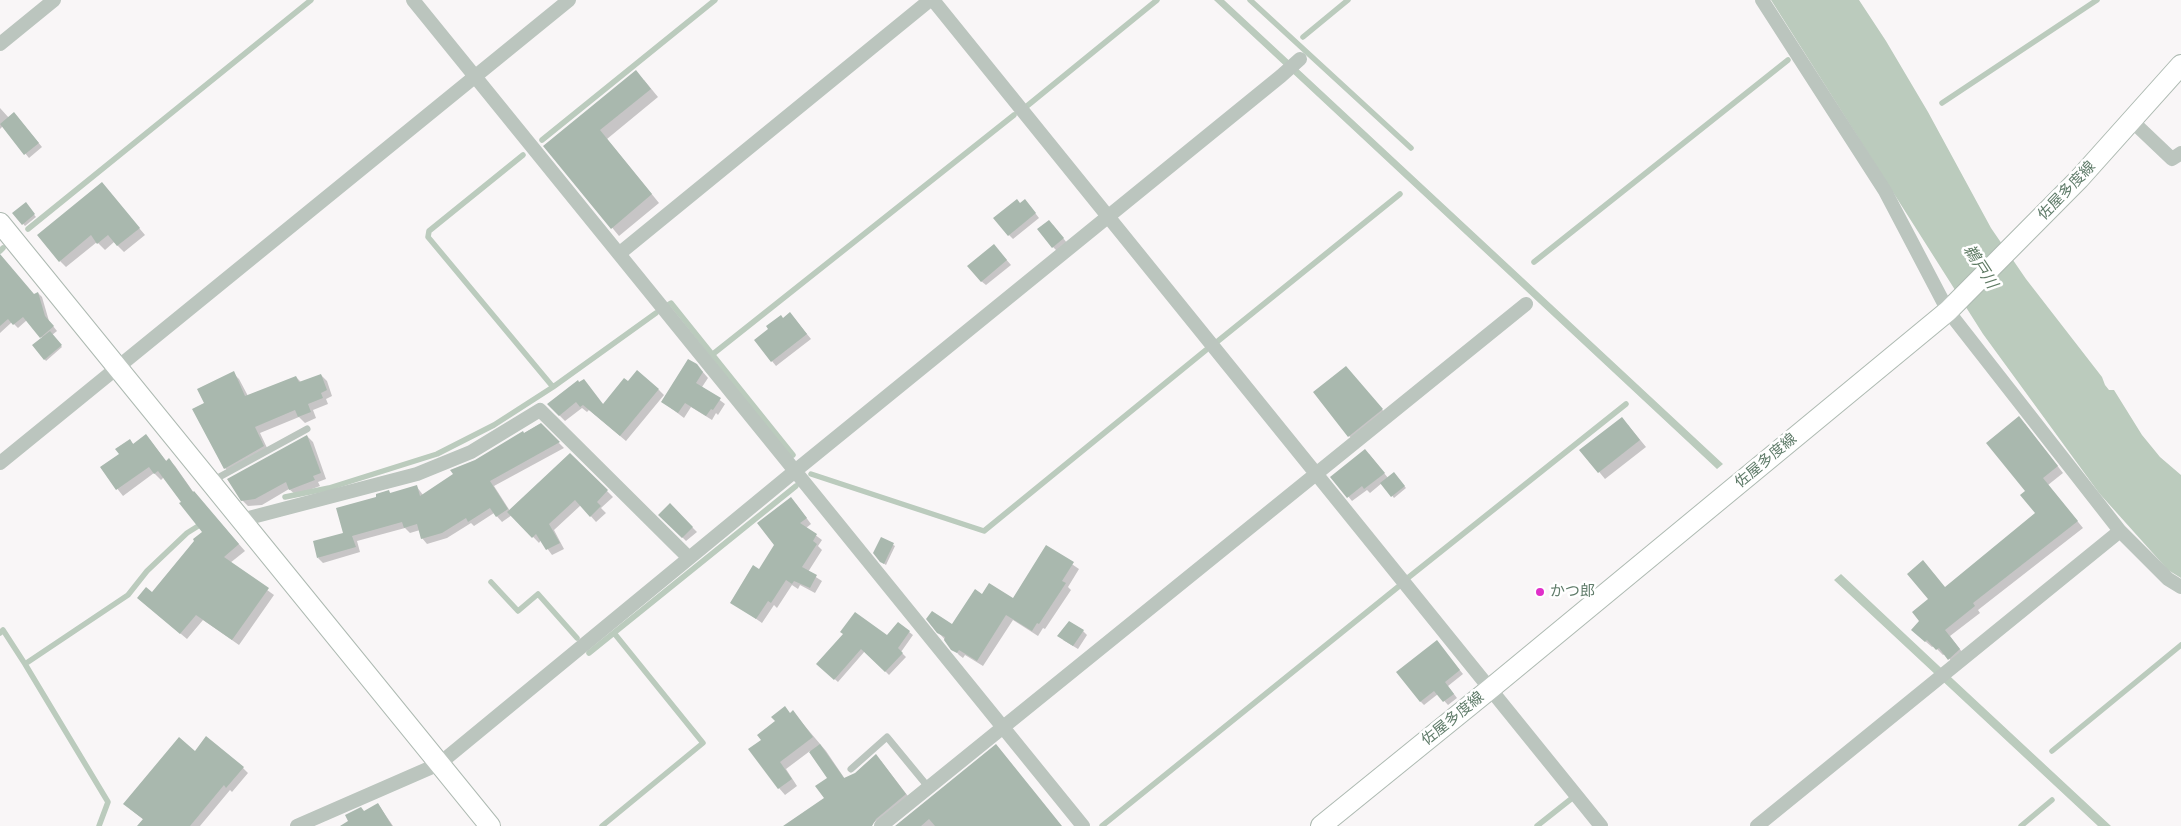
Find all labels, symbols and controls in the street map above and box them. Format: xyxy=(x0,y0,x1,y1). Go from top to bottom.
street label: 佐屋多度線 xyxy=(2034,158,2100,224)
water label: 鵜戸川 xyxy=(1959,242,2001,292)
street label: 佐屋多度線 xyxy=(1731,430,1801,492)
place label: かつ郎 xyxy=(1550,583,1595,601)
marker: かつ郎 xyxy=(1534,586,1546,598)
street label: 佐屋多度線 xyxy=(1418,688,1488,750)

